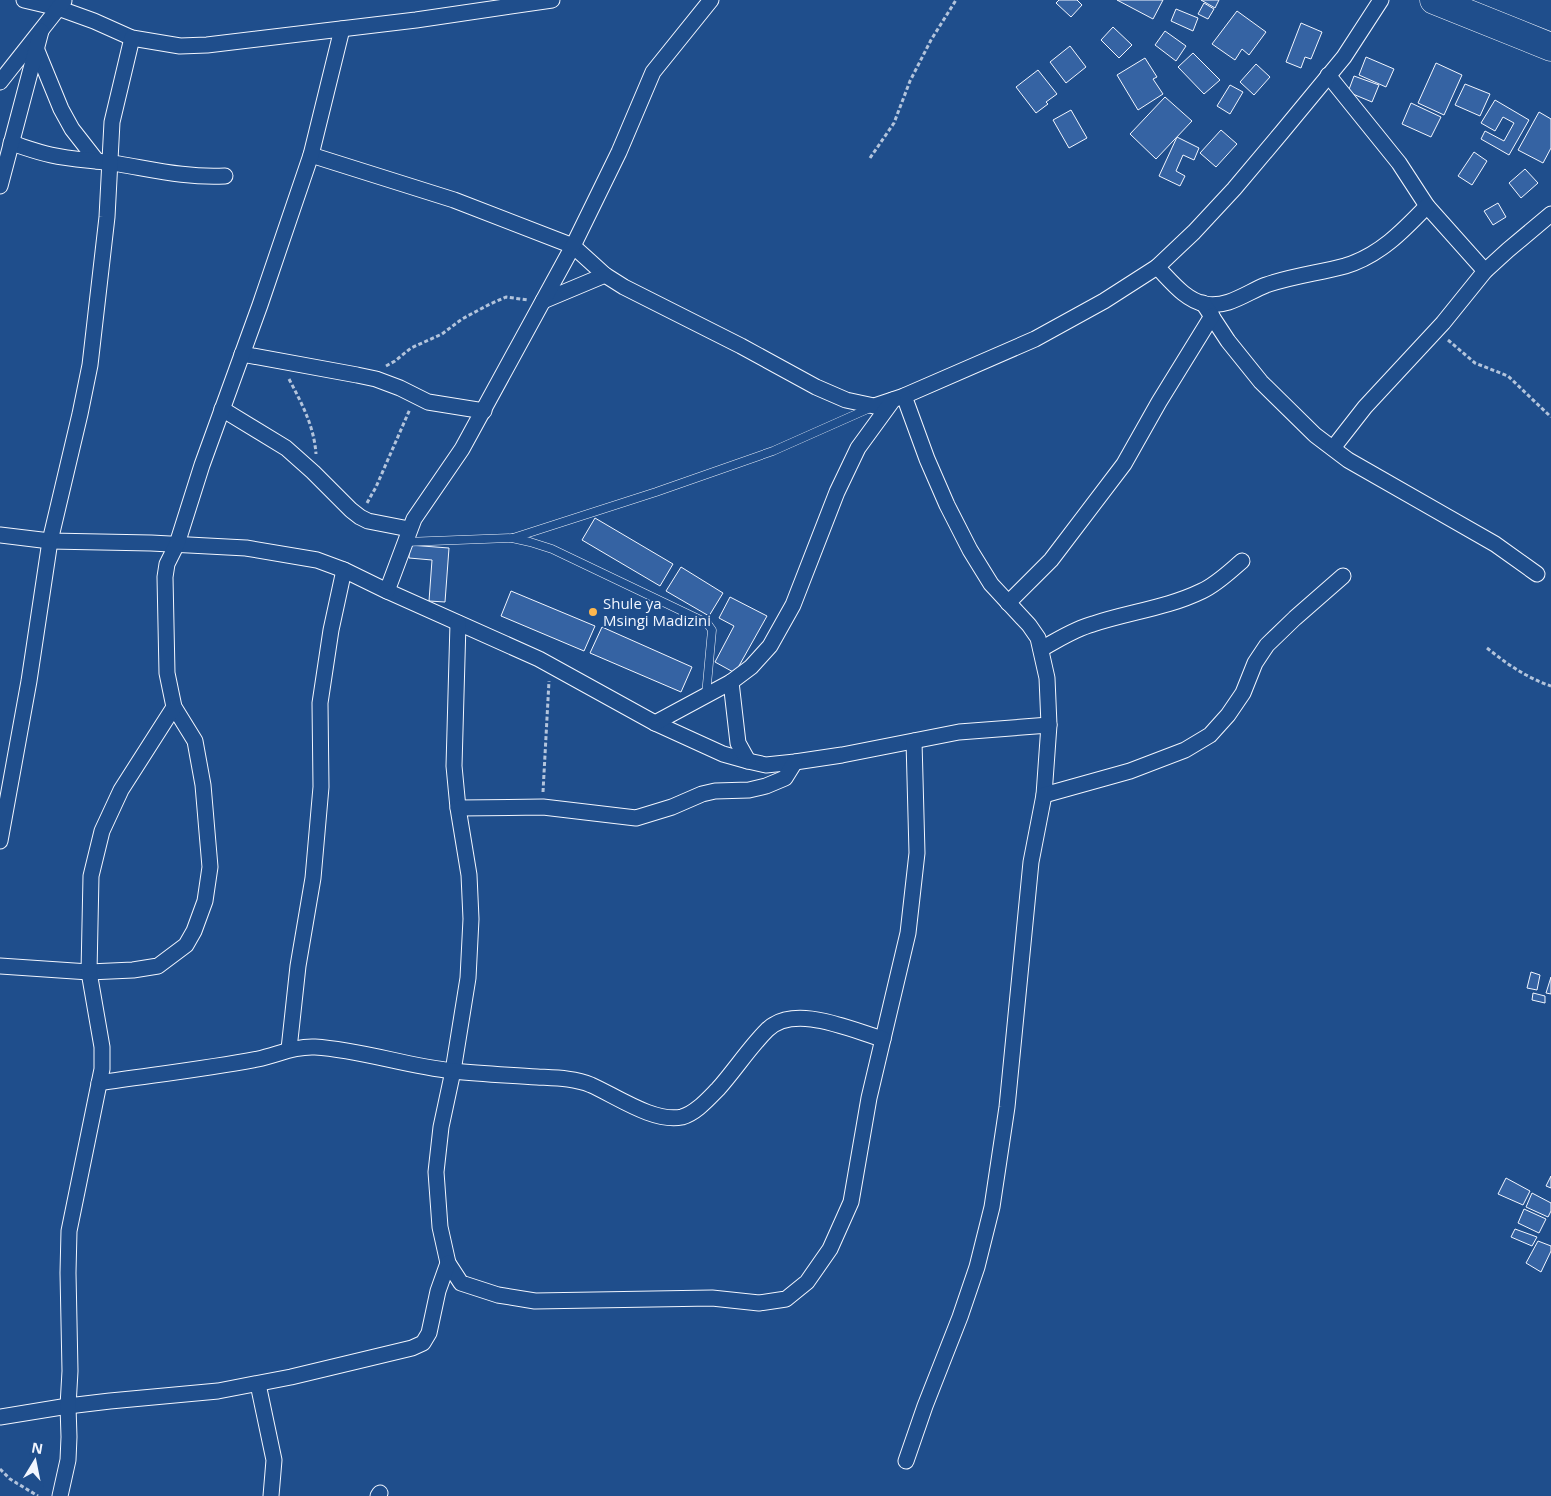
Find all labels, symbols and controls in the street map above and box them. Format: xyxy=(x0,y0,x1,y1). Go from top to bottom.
place label: Shule ya Msingi Madizini xyxy=(603,593,711,630)
marker: Shule ya Msingi Madizini xyxy=(587,606,599,618)
north arrow xyxy=(10,1436,60,1486)
text: N xyxy=(30,1437,45,1458)

